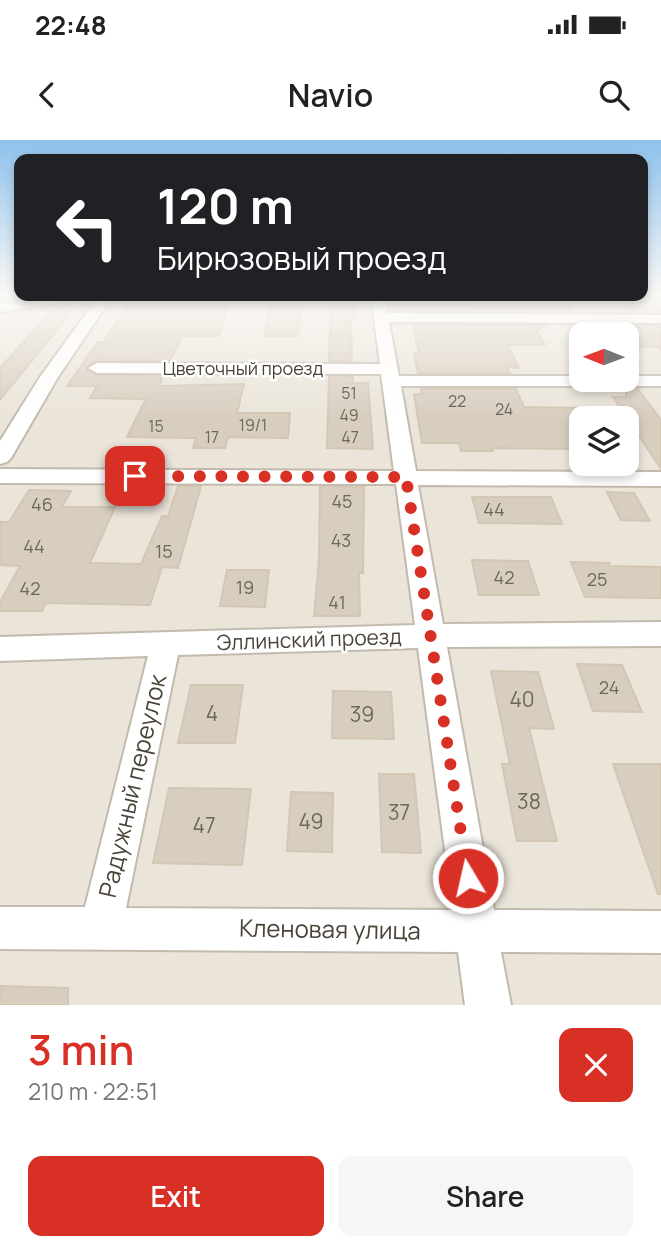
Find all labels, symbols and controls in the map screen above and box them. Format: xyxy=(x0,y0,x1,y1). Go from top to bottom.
text: 22:48 xyxy=(35,7,107,43)
text: Navio xyxy=(288,73,373,117)
icon: back xyxy=(28,76,66,114)
icon: search xyxy=(595,76,633,114)
text: 120 m xyxy=(157,172,294,239)
icon: left xyxy=(42,182,133,273)
text: Бирюзовый проезд xyxy=(157,236,446,280)
north arrow xyxy=(569,322,639,392)
map controls xyxy=(569,322,639,476)
street label: Цветочный проезд xyxy=(163,356,323,380)
house number: 51 xyxy=(341,382,357,404)
house number: 22 xyxy=(448,390,466,412)
house number: 24 xyxy=(495,398,513,420)
house number: 49 xyxy=(339,404,359,426)
button: layers xyxy=(569,406,639,476)
house number: 19/1 xyxy=(239,414,267,436)
house number: 15 xyxy=(148,415,164,437)
house number: 17 xyxy=(205,426,219,448)
house number: 47 xyxy=(341,426,359,448)
pin xyxy=(105,446,165,506)
icon: arrive xyxy=(116,457,154,495)
house number: 45 xyxy=(331,489,353,513)
house number: 46 xyxy=(31,492,53,516)
house number: 44 xyxy=(483,497,505,521)
house number: 43 xyxy=(331,528,351,552)
house number: 44 xyxy=(23,534,45,558)
house number: 15 xyxy=(155,539,173,563)
house number: 42 xyxy=(494,565,514,589)
house number: 25 xyxy=(587,567,607,591)
house number: 19 xyxy=(236,575,254,599)
house number: 42 xyxy=(20,576,40,600)
house number: 41 xyxy=(328,590,346,614)
street label: Эллинский проезд xyxy=(216,622,402,656)
street label: Радужный переулок xyxy=(90,670,174,901)
house number: 24 xyxy=(599,675,619,699)
house number: 40 xyxy=(509,685,535,713)
house number: 4 xyxy=(206,699,218,727)
house number: 39 xyxy=(350,700,374,728)
house number: 38 xyxy=(517,787,541,815)
house number: 37 xyxy=(388,798,410,826)
house number: 49 xyxy=(298,807,324,835)
house number: 47 xyxy=(193,811,215,839)
position arrow xyxy=(431,841,505,915)
street label: Кленовая улица xyxy=(239,910,421,947)
text: 3 min xyxy=(28,1020,134,1078)
button: close xyxy=(559,1028,633,1102)
text: 210 m · 22:51 xyxy=(28,1075,158,1107)
button: Exit xyxy=(28,1156,324,1236)
button: Share xyxy=(338,1156,633,1236)

